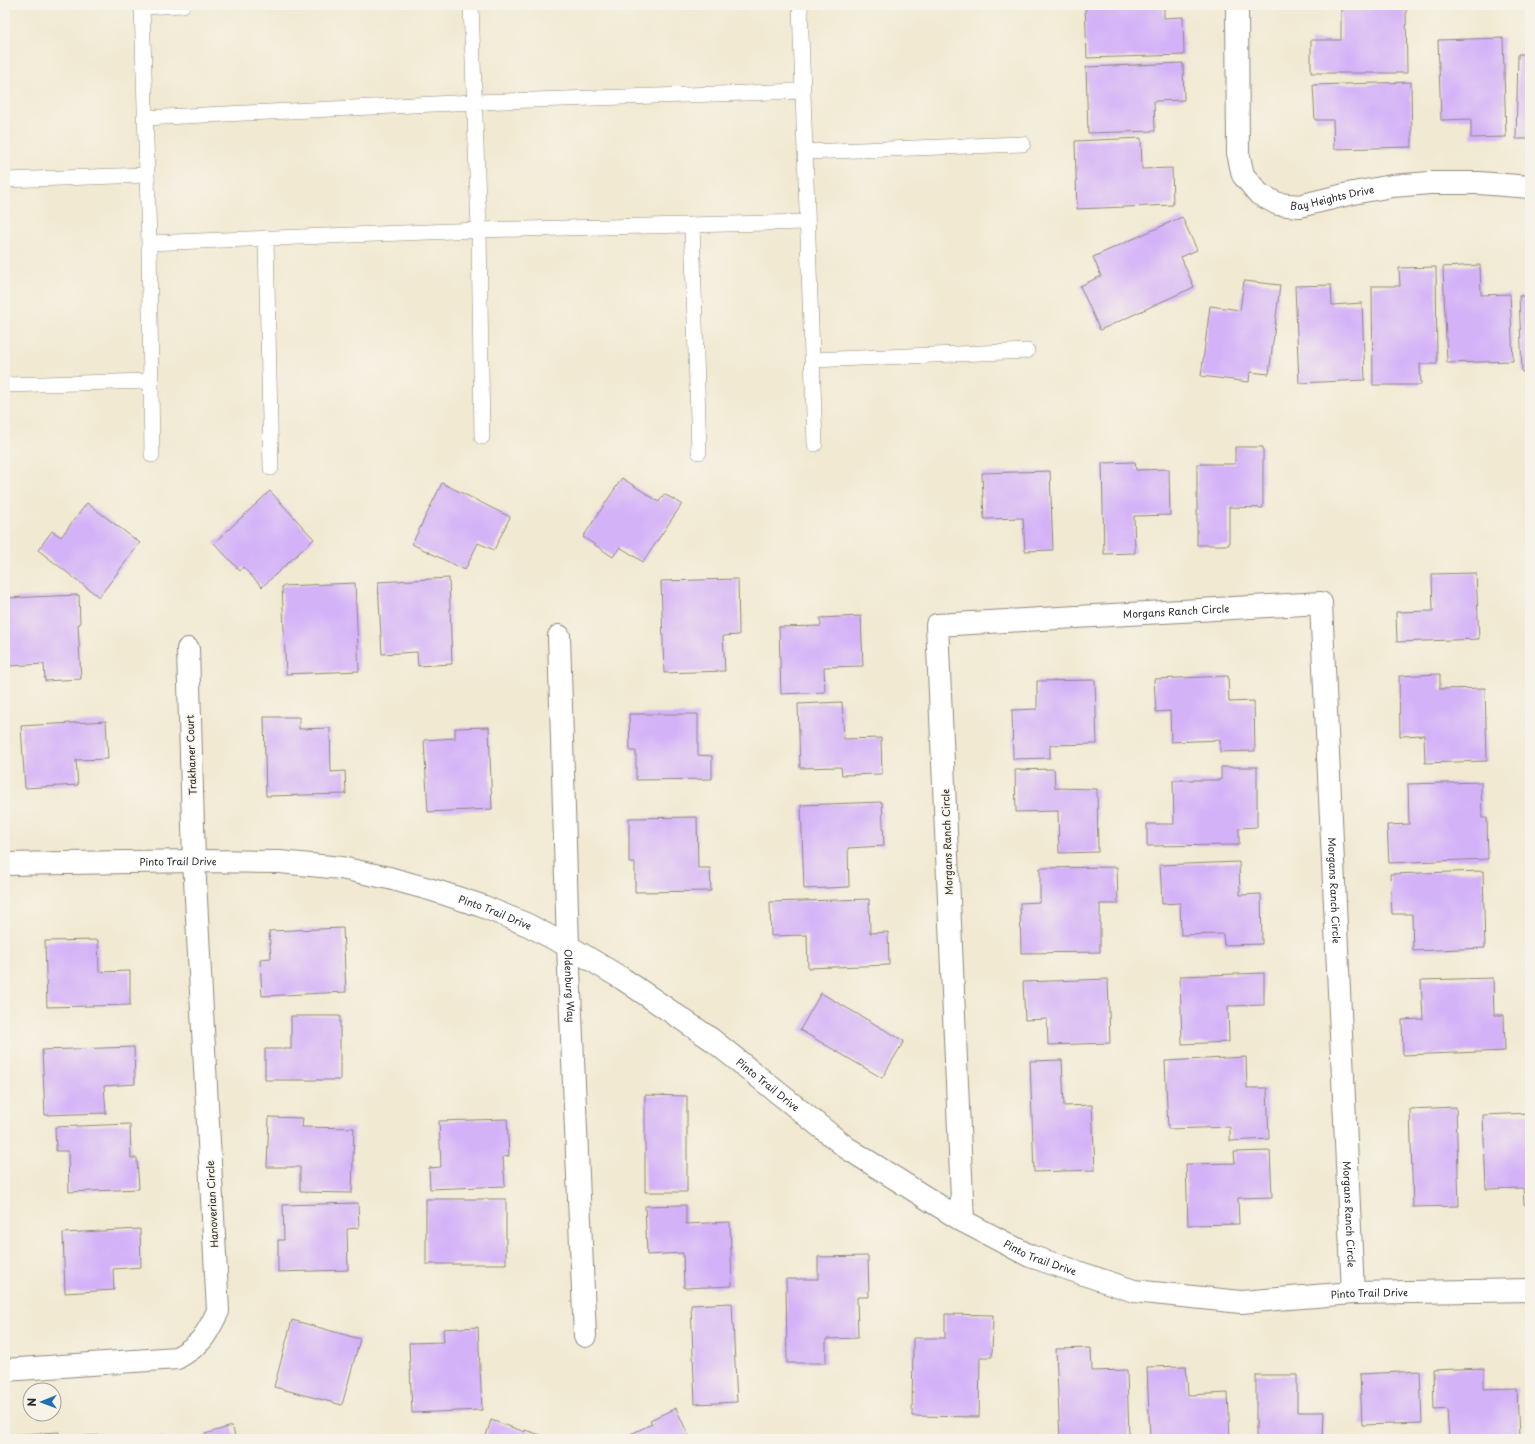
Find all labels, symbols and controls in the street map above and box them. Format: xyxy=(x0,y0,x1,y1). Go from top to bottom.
street label: Bay Heights Drive xyxy=(1290,181,1375,213)
street label: Morgans Ranch Circle xyxy=(1122,600,1230,621)
street label: Trakhaner Court xyxy=(182,715,199,795)
street label: Morgans Ranch Circle xyxy=(937,789,956,895)
street label: Morgans Ranch Circle xyxy=(1325,837,1345,944)
street label: Pinto Trail Drive xyxy=(139,853,217,869)
street label: Pinto Trail Drive xyxy=(457,891,535,933)
street label: Oldenburg Way xyxy=(561,949,579,1023)
street label: Pinto Trail Drive xyxy=(733,1054,803,1114)
street label: Hanoverian Circle xyxy=(202,1160,221,1248)
street label: Morgans Ranch Circle xyxy=(1340,1161,1360,1268)
street label: Pinto Trail Drive xyxy=(1001,1236,1079,1278)
street label: Pinto Trail Drive xyxy=(1330,1284,1408,1302)
north arrow xyxy=(22,1382,62,1422)
text: N xyxy=(23,1397,40,1407)

